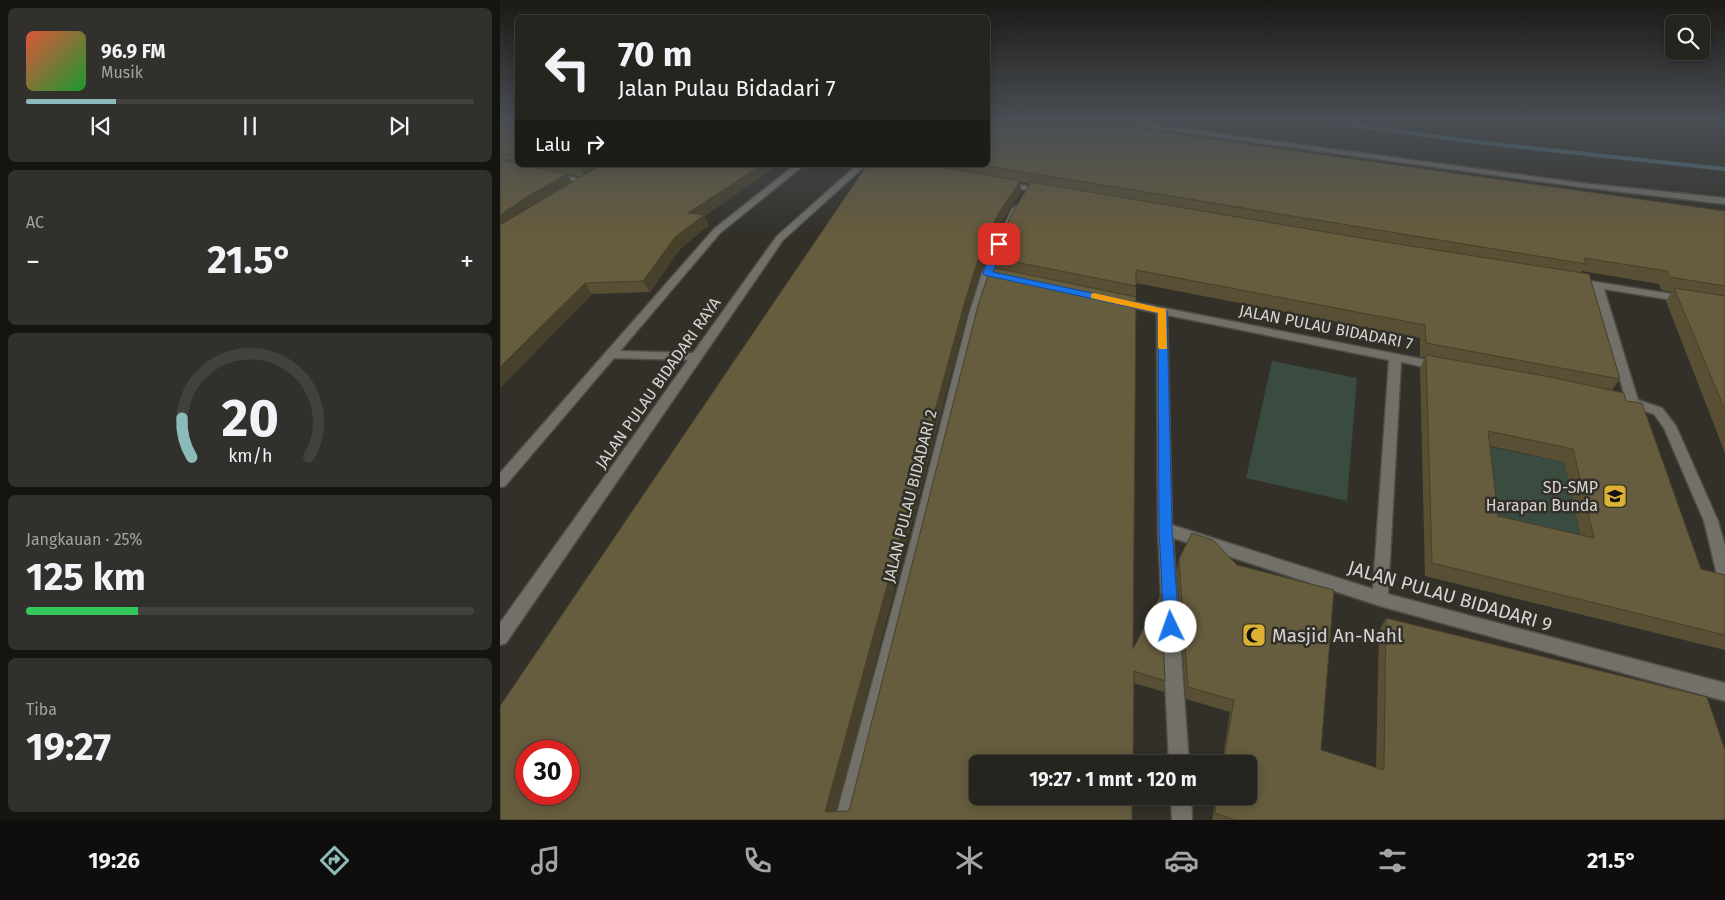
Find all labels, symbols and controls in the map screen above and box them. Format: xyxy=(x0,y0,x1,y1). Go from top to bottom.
map controls xyxy=(1665,15,1710,60)
button: search xyxy=(1665,15,1710,60)
text: 70 m xyxy=(618,33,692,75)
icon: left xyxy=(535,35,600,100)
text: 96.9 FM xyxy=(101,40,165,63)
text: Musik xyxy=(101,63,143,82)
text: Jalan Pulau Bidadari 7 xyxy=(618,75,836,102)
icon: previous xyxy=(87,112,115,140)
icon: pause xyxy=(236,112,264,140)
icon: next xyxy=(385,112,413,140)
icon: right xyxy=(581,130,609,158)
text: Lalu xyxy=(535,133,571,156)
text: AC xyxy=(26,213,44,232)
pin xyxy=(978,223,1020,265)
icon: arrive xyxy=(985,230,1013,258)
text: 21.5° xyxy=(207,237,293,283)
text: − xyxy=(26,245,40,278)
text: + xyxy=(460,245,474,278)
street label: JALAN PULAU BIDADARI RAYA xyxy=(591,293,725,472)
street label: JALAN PULAU BIDADARI 7 xyxy=(1237,301,1415,353)
text: 20 xyxy=(221,387,279,450)
street label: JALAN PULAU BIDADARI 2 xyxy=(879,407,941,585)
text: km/h xyxy=(228,445,272,467)
place label: SD-SMP Harapan Bunda xyxy=(1486,478,1598,515)
school or university icon: SD-SMP Harapan Bunda xyxy=(1602,483,1628,509)
text: Jangkauan · 25% xyxy=(26,530,142,549)
text: 125 km xyxy=(26,554,146,600)
street label: JALAN PULAU BIDADARI 9 xyxy=(1345,556,1555,636)
position arrow xyxy=(1144,600,1196,652)
mosque icon: Masjid An-Nahl xyxy=(1241,622,1267,648)
place label: Masjid An-Nahl xyxy=(1272,624,1403,647)
text: Tiba xyxy=(26,700,57,719)
text: 19:27 xyxy=(26,724,111,770)
speed limit sign: 30 xyxy=(515,740,580,805)
text: 19:27 · 1 mnt · 120 m xyxy=(1029,768,1197,791)
icon: directions xyxy=(317,843,352,878)
icon: music xyxy=(528,843,563,878)
icon: phone xyxy=(740,843,775,878)
icon: climate xyxy=(952,843,987,878)
icon: car xyxy=(1164,843,1199,878)
icon: filters xyxy=(1375,843,1410,878)
text: 19:26 xyxy=(88,847,140,874)
text: 21.5° xyxy=(1587,847,1637,874)

